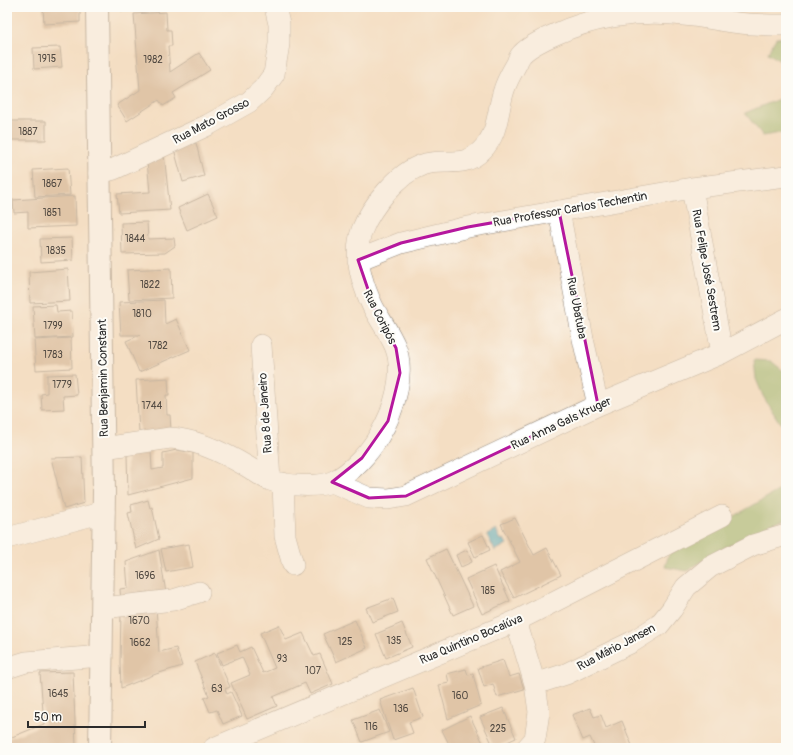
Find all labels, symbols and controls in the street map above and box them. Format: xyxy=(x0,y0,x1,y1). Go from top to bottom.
house number: 1915 xyxy=(38,53,56,65)
house number: 1982 xyxy=(143,54,163,66)
street label: Rua Mato Grosso xyxy=(170,95,253,148)
house number: 1887 xyxy=(18,126,38,138)
house number: 1867 xyxy=(42,178,63,190)
street label: Rua Professor Carlos Techentin xyxy=(492,189,649,230)
house number: 1851 xyxy=(43,207,61,219)
street label: Rua Felipe José Sestrem xyxy=(688,208,725,332)
house number: 1844 xyxy=(125,233,145,245)
house number: 1835 xyxy=(46,245,66,257)
street label: Rua Ubatuba xyxy=(563,276,590,341)
house number: 1822 xyxy=(140,279,160,291)
street label: Rua Coripós xyxy=(359,288,400,347)
house number: 1810 xyxy=(132,308,152,320)
street label: Rua Benjamin Constant xyxy=(95,319,112,437)
house number: 1799 xyxy=(43,320,63,332)
house number: 1782 xyxy=(148,340,168,352)
house number: 1783 xyxy=(43,349,63,361)
street label: Rua 8 de Janeiro xyxy=(255,372,276,454)
house number: 1779 xyxy=(52,379,72,391)
street label: Rua Anna Gals Kruger xyxy=(509,393,614,453)
house number: 1744 xyxy=(142,400,163,412)
house number: 1696 xyxy=(135,570,156,582)
house number: 185 xyxy=(481,585,495,597)
street label: Rua Quintino Bocaiúva xyxy=(417,611,525,668)
house number: 1670 xyxy=(128,615,150,627)
street label: Rua Mário Jansen xyxy=(575,620,658,674)
house number: 135 xyxy=(387,635,401,647)
house number: 125 xyxy=(338,636,352,648)
house number: 1662 xyxy=(129,637,151,649)
house number: 93 xyxy=(277,653,288,665)
house number: 107 xyxy=(305,665,322,677)
house number: 63 xyxy=(211,683,223,695)
house number: 1645 xyxy=(48,688,68,700)
house number: 160 xyxy=(452,690,468,702)
scale bar xyxy=(28,703,145,729)
house number: 136 xyxy=(393,703,409,715)
text: 50 m xyxy=(34,710,62,725)
house number: 116 xyxy=(364,721,378,733)
house number: 225 xyxy=(490,723,506,735)

